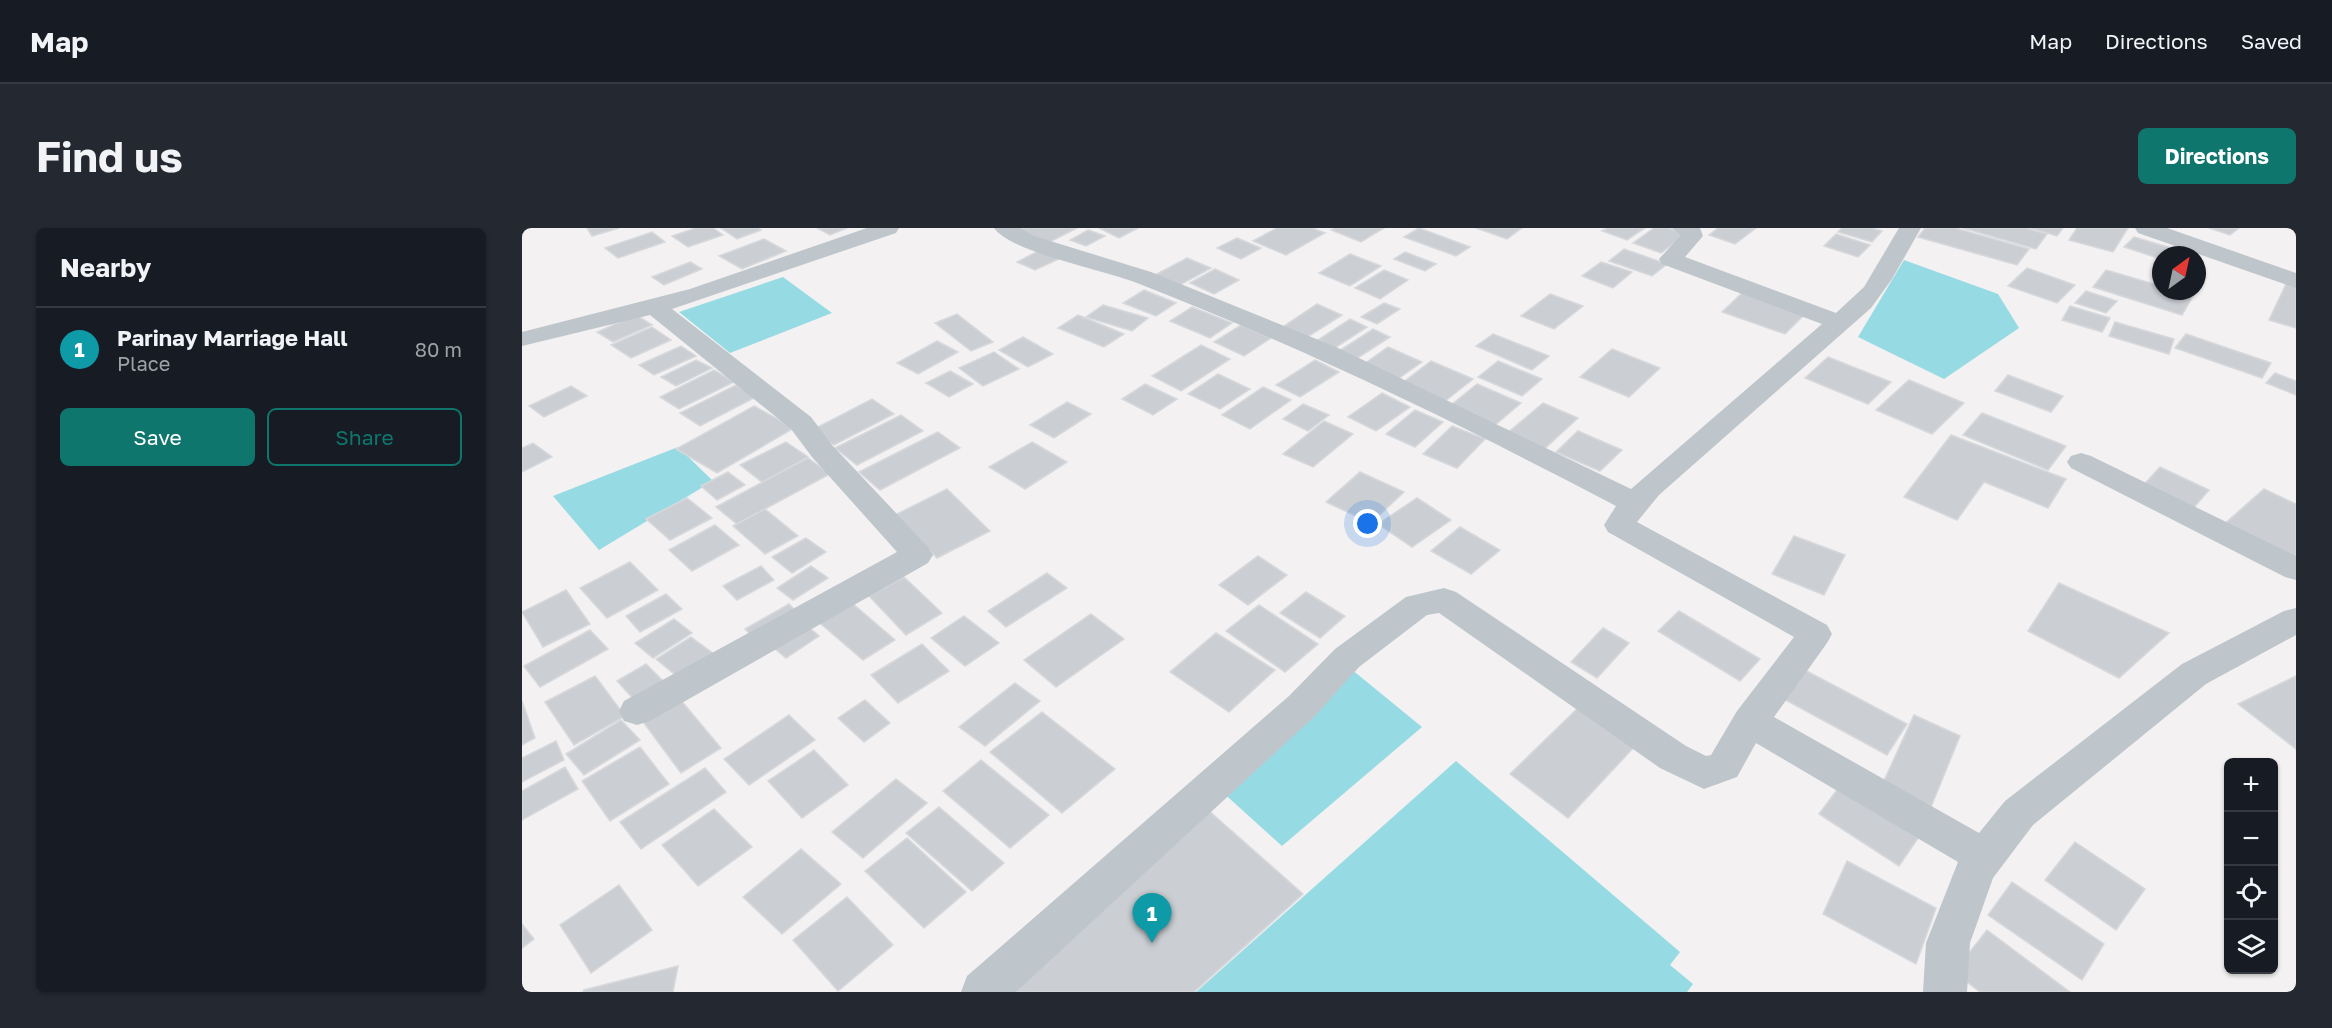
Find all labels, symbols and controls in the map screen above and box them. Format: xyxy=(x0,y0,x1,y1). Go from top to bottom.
text: Map xyxy=(30,25,88,58)
text: Map xyxy=(2029,28,2072,54)
text: Directions xyxy=(2105,28,2208,54)
text: Saved xyxy=(2241,28,2302,54)
button: Directions xyxy=(2138,128,2296,184)
text: Find us xyxy=(36,131,183,181)
north arrow xyxy=(2152,246,2206,300)
text: Nearby xyxy=(60,252,151,283)
text: Parinay Marriage Hall xyxy=(117,324,348,351)
text: 1 xyxy=(74,337,85,361)
text: 80 m xyxy=(415,337,462,361)
text: Place xyxy=(117,351,170,375)
button: Save xyxy=(60,408,255,466)
button: Share xyxy=(267,408,462,466)
your location xyxy=(1353,509,1382,538)
map controls xyxy=(2224,758,2278,974)
button: + xyxy=(2224,758,2278,812)
button: − xyxy=(2224,812,2278,866)
button: locate xyxy=(2224,866,2278,920)
pin: 1 xyxy=(1132,894,1172,943)
button: layers xyxy=(2224,920,2278,974)

